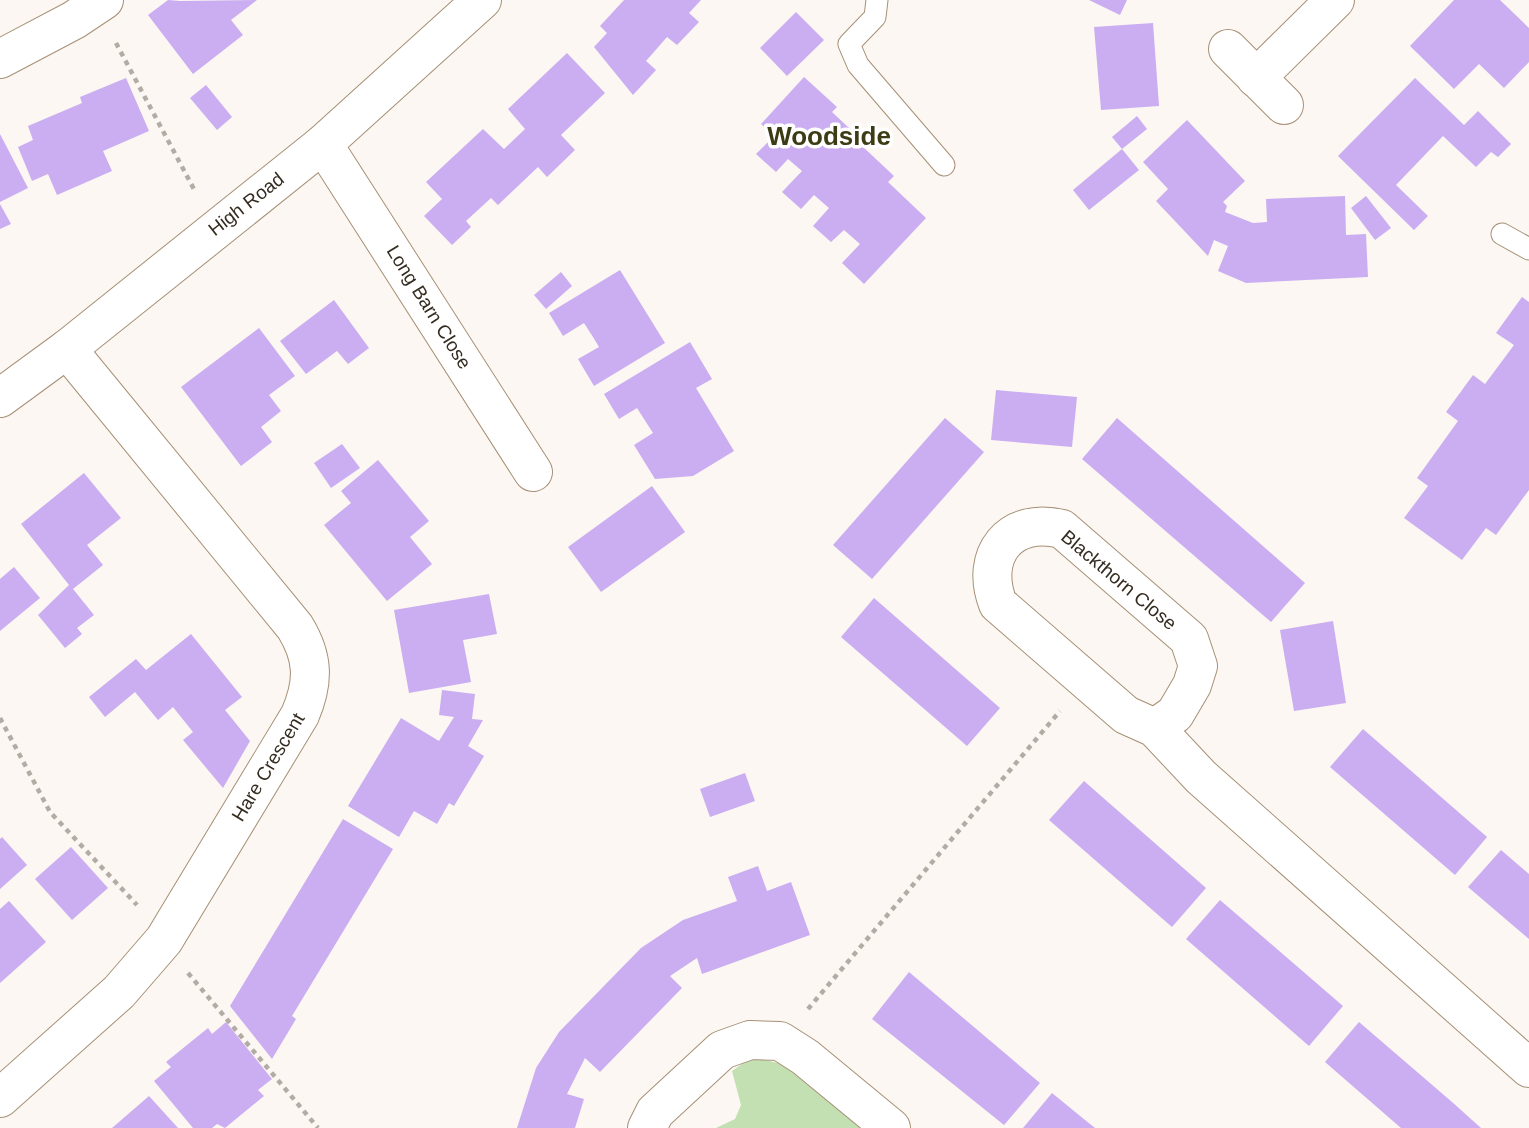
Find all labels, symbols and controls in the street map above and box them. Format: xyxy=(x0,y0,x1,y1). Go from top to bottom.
district label: Woodside xyxy=(767,121,891,151)
street label: High Road xyxy=(204,168,288,240)
street label: Long Barn Close xyxy=(383,241,475,373)
street label: Blackthorn Close xyxy=(1057,526,1181,634)
street label: Hare Crescent xyxy=(227,708,309,825)

